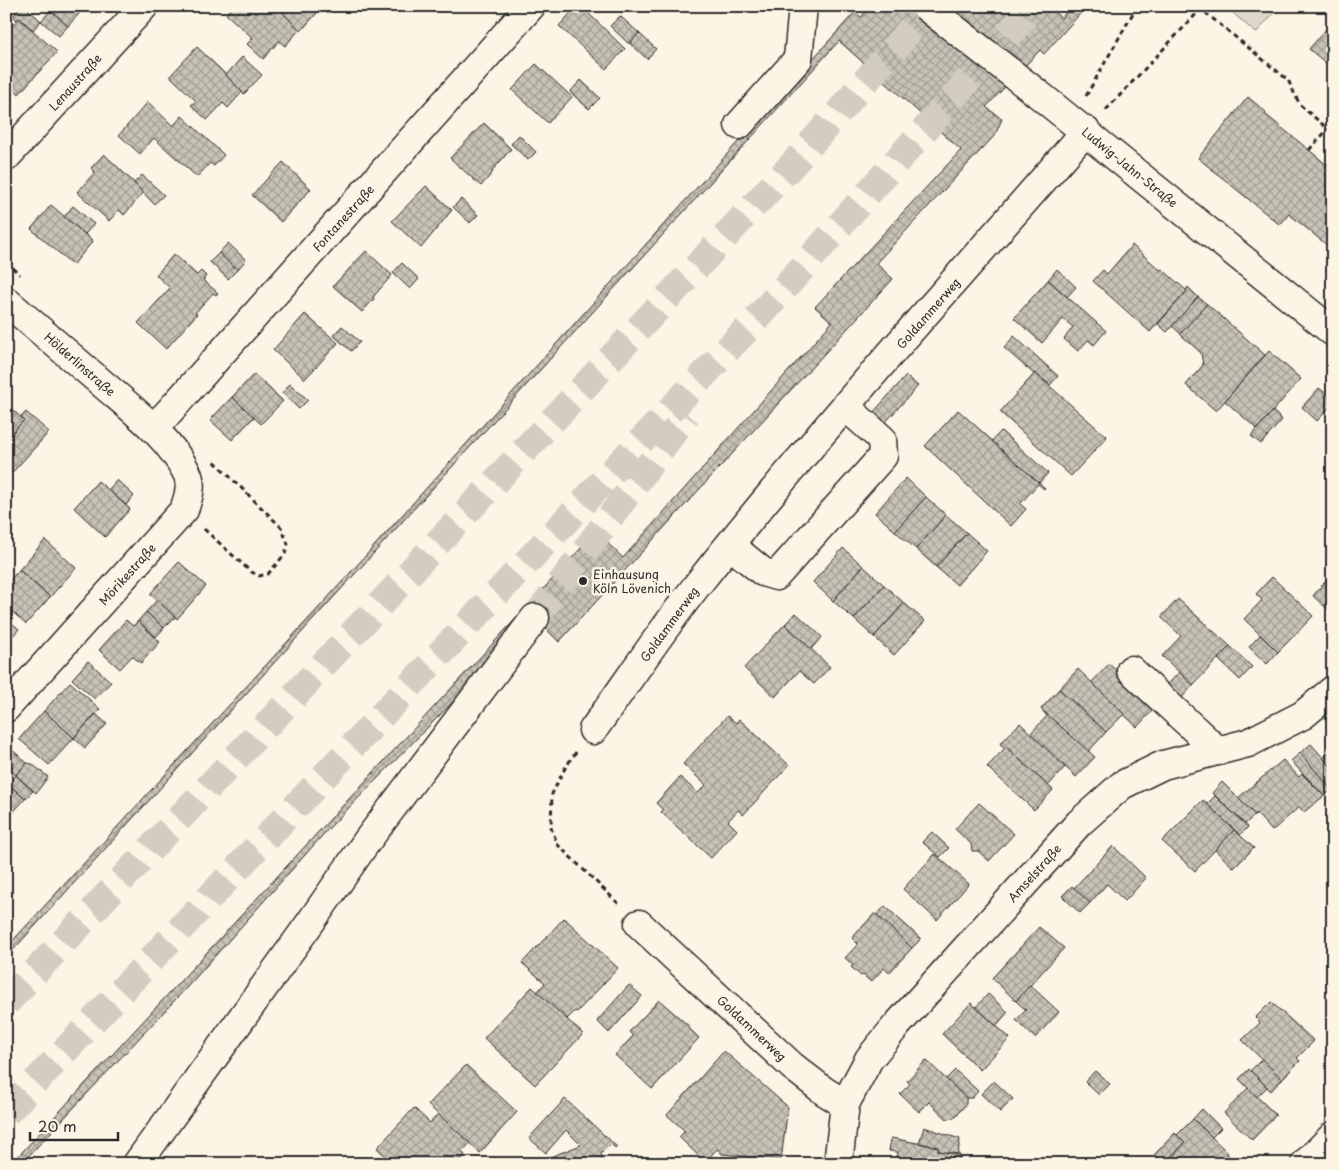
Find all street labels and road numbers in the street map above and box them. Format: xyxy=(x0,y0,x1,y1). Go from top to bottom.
street label: Lenaustraße xyxy=(44,49,106,115)
street label: Ludwig-Jahn-Straße xyxy=(1078,123,1182,211)
street label: Fontanestraße xyxy=(308,181,378,255)
street label: Goldammerweg xyxy=(892,273,964,353)
street label: Hölderlinstraße xyxy=(41,328,119,400)
street label: Mörikestraße xyxy=(94,539,160,609)
street label: Goldammerweg xyxy=(635,583,703,665)
street label: Amselstraße xyxy=(1003,840,1065,906)
street label: Goldammerweg xyxy=(713,991,791,1065)

